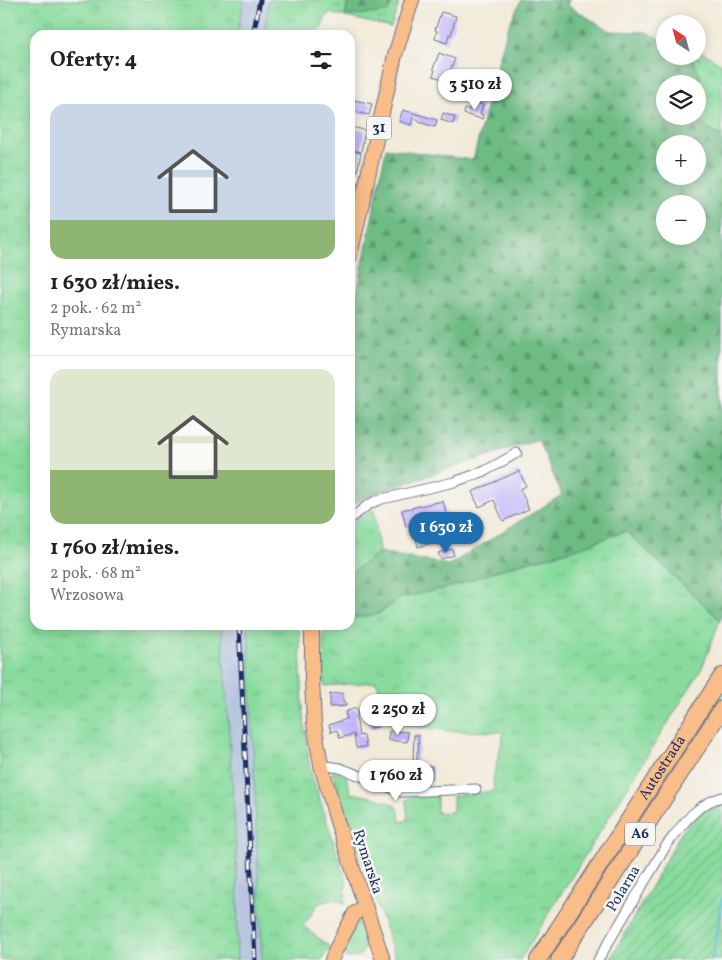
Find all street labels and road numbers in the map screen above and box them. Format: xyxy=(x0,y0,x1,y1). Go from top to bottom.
road number: 31 xyxy=(366,116,392,140)
street label: Autostrada xyxy=(634,731,691,804)
road number: A6 xyxy=(625,822,655,846)
street label: Rymarska xyxy=(347,827,387,897)
street label: Polarna xyxy=(602,862,646,916)

